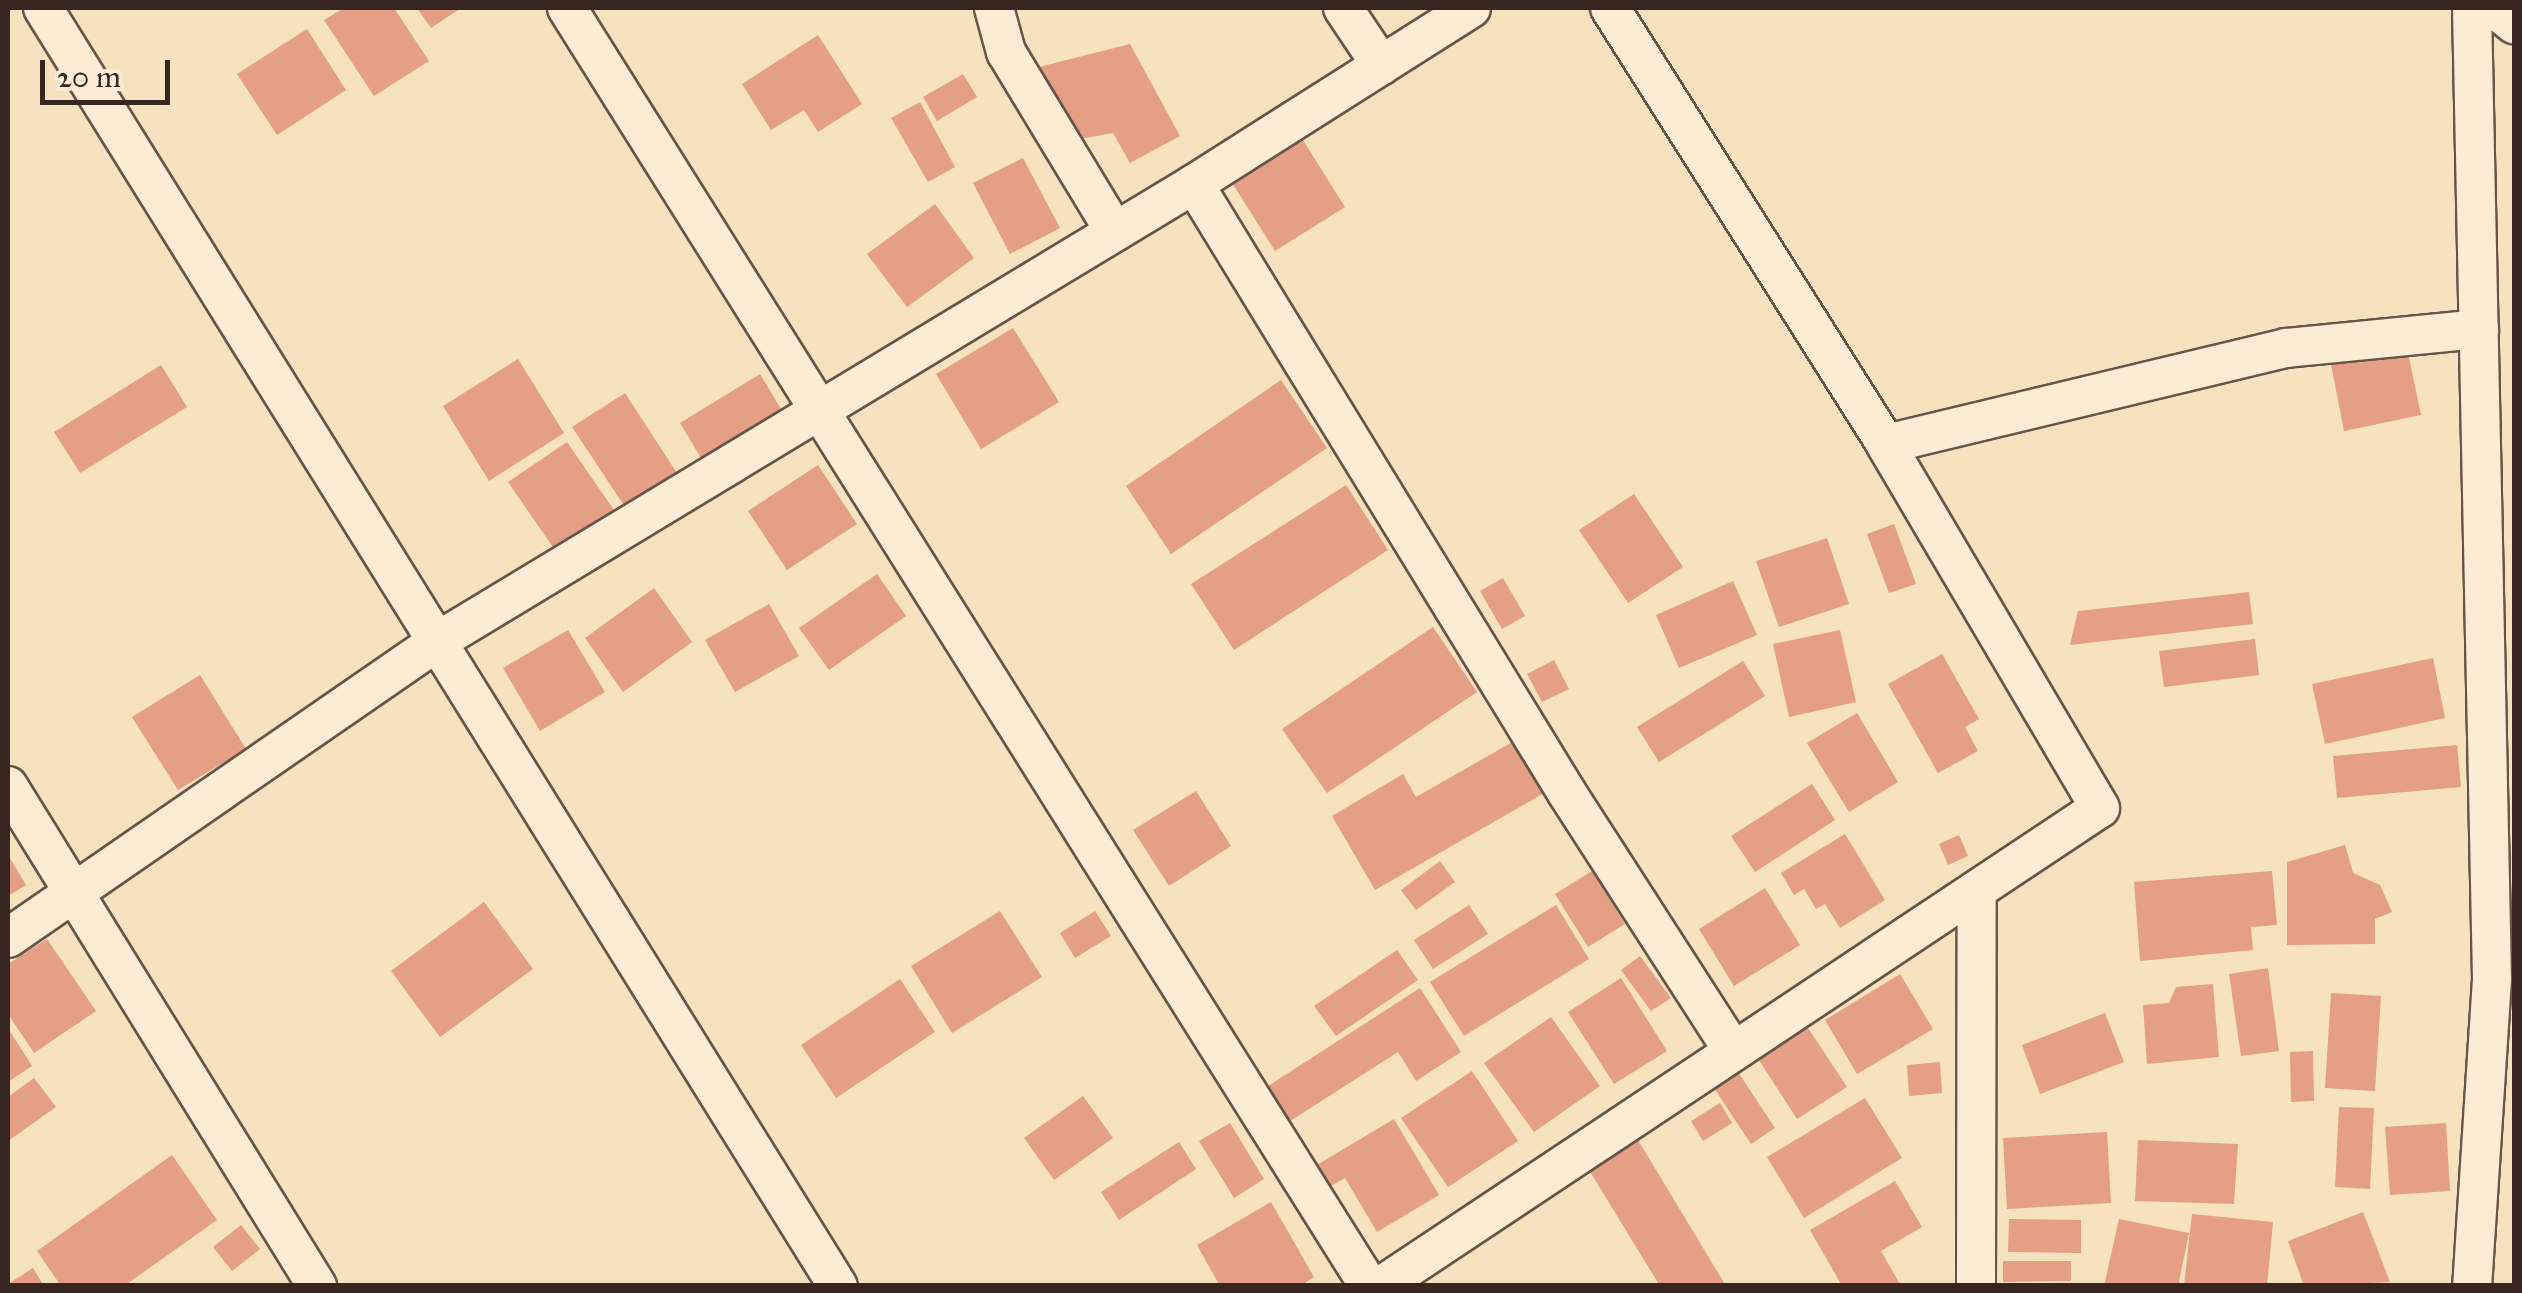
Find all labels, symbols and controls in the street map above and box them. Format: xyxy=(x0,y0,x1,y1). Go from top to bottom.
scale bar xyxy=(45,40,175,102)
text: 20 m xyxy=(57,59,121,95)

